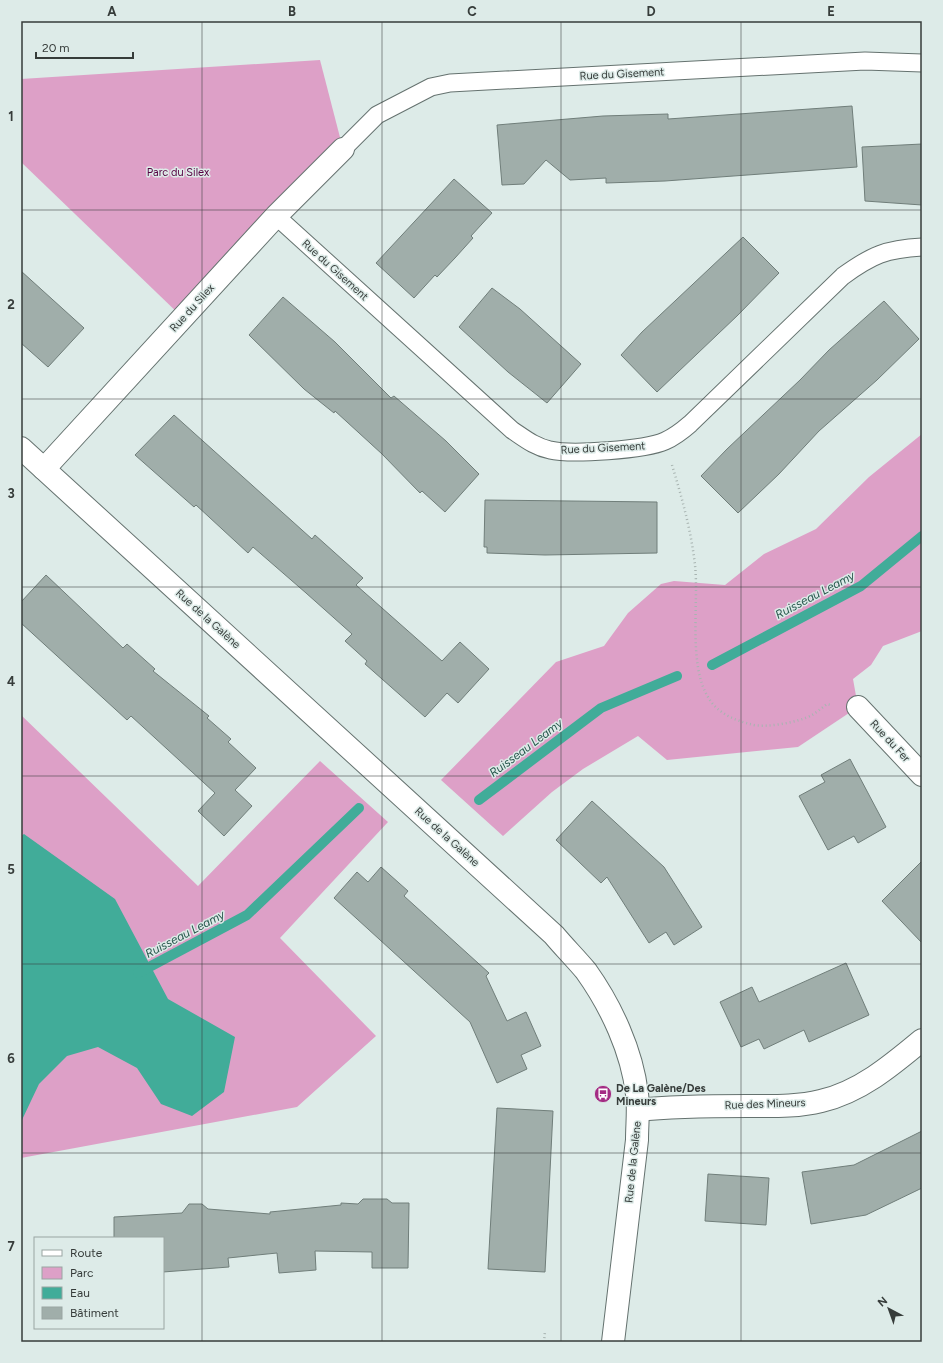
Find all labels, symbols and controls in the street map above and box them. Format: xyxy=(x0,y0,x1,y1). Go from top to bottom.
text: A xyxy=(107,4,117,19)
text: B xyxy=(288,4,296,19)
text: C xyxy=(467,4,477,19)
text: D xyxy=(646,4,656,19)
text: E xyxy=(827,4,835,19)
scale bar xyxy=(36,34,133,60)
text: 20 m xyxy=(42,41,70,55)
street label: Rue du Gisement xyxy=(579,65,665,83)
text: 1 xyxy=(8,109,14,124)
park label: Parc du Silex xyxy=(147,166,210,179)
street label: Rue du Gisement xyxy=(299,237,371,303)
street label: Rue du Silex xyxy=(167,281,217,335)
text: 2 xyxy=(7,297,15,312)
street label: Rue du Gisement xyxy=(560,439,646,457)
text: 3 xyxy=(7,486,15,501)
water label: Ruisseau Leamy xyxy=(773,568,858,622)
street label: Rue de la Galène xyxy=(173,587,243,651)
text: 4 xyxy=(7,674,15,689)
water label: Ruisseau Leamy xyxy=(487,716,566,780)
street label: Rue du Fer xyxy=(867,717,913,765)
street label: Rue de la Galène xyxy=(412,805,482,869)
text: 5 xyxy=(7,862,15,877)
water label: Ruisseau Leamy xyxy=(143,907,228,961)
text: 6 xyxy=(7,1051,15,1066)
place label: De La Galène/Des Mineurs xyxy=(616,1082,706,1108)
bus stop icon: De La Galène/Des Mineurs xyxy=(593,1084,613,1104)
street label: Rue des Mineurs xyxy=(724,1096,806,1112)
street label: Rue de la Galène xyxy=(622,1120,644,1204)
legend xyxy=(34,1237,164,1329)
text: 7 xyxy=(7,1239,15,1254)
text: Route xyxy=(70,1246,103,1260)
text: Parc xyxy=(70,1266,94,1280)
text: Eau xyxy=(70,1286,90,1300)
north arrow xyxy=(869,1289,909,1329)
text: N xyxy=(875,1294,890,1310)
text: Bâtiment xyxy=(70,1306,119,1320)

